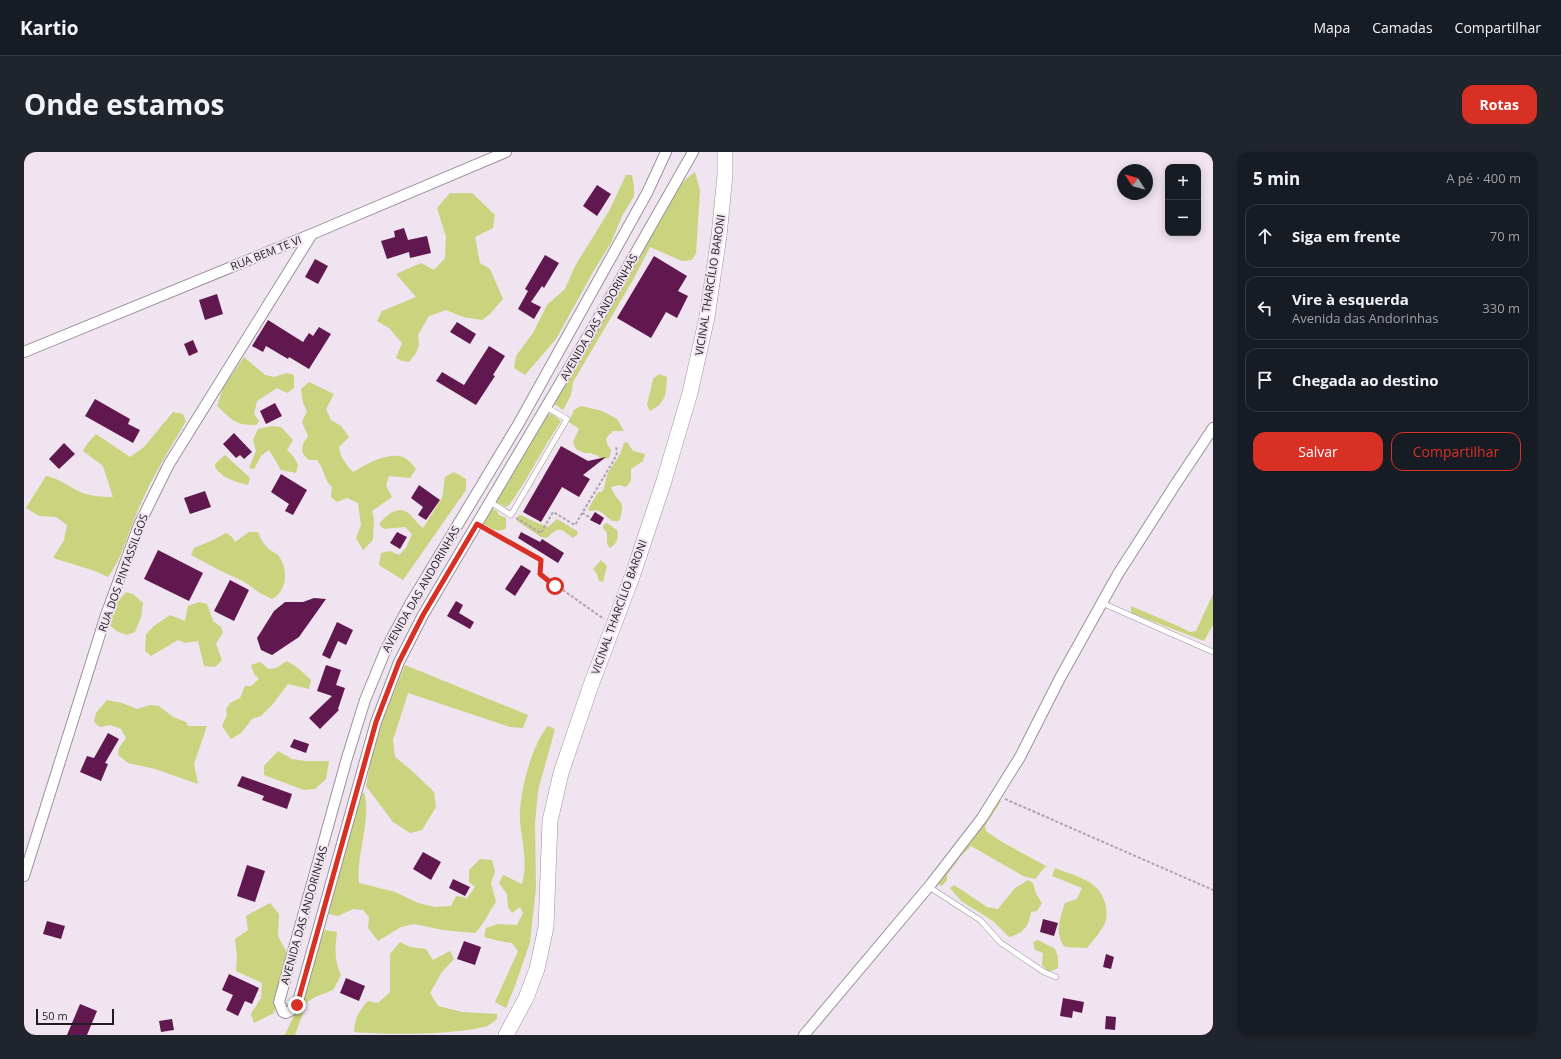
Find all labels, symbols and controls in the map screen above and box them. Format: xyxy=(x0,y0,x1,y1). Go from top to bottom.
text: Kartio xyxy=(20,15,79,41)
text: Mapa xyxy=(1314,18,1350,37)
text: Camadas xyxy=(1372,18,1433,37)
text: Compartilhar xyxy=(1455,18,1541,37)
text: Onde estamos xyxy=(24,85,225,123)
button: Rotas xyxy=(1462,85,1537,124)
north arrow xyxy=(1117,164,1153,200)
map controls xyxy=(1165,164,1201,236)
button: + xyxy=(1165,164,1201,200)
text: 5 min xyxy=(1253,167,1300,190)
text: A pé · 400 m xyxy=(1446,169,1521,187)
button: − xyxy=(1165,200,1201,236)
street label: VICINAL THARCÍLIO BARONI xyxy=(691,213,728,356)
icon: ahead xyxy=(1254,225,1276,247)
text: Siga em frente xyxy=(1292,226,1400,246)
text: 70 m xyxy=(1490,227,1520,245)
street label: RUA BEM TE VI xyxy=(228,231,304,274)
street label: AVENIDA DAS ANDORINHAS xyxy=(556,251,641,383)
text: Vire à esquerda xyxy=(1292,289,1409,309)
icon: left xyxy=(1254,297,1276,319)
text: 330 m xyxy=(1482,299,1520,317)
text: Avenida das Andorinhas xyxy=(1292,309,1439,327)
icon: arrive xyxy=(1254,369,1276,391)
text: Chegada ao destino xyxy=(1292,370,1439,390)
button: Salvar xyxy=(1253,432,1383,471)
button: Compartilhar xyxy=(1391,432,1521,471)
street label: RUA DOS PINTASSILGOS xyxy=(94,512,151,634)
street label: AVENIDA DAS ANDORINHAS xyxy=(378,523,463,655)
street label: VICINAL THARCÍLIO BARONI xyxy=(587,537,650,676)
route start xyxy=(546,577,564,595)
street label: AVENIDA DAS ANDORINHAS xyxy=(277,844,331,986)
route end xyxy=(288,996,306,1014)
scale bar xyxy=(36,1007,114,1026)
text: 50 m xyxy=(42,1008,68,1023)

